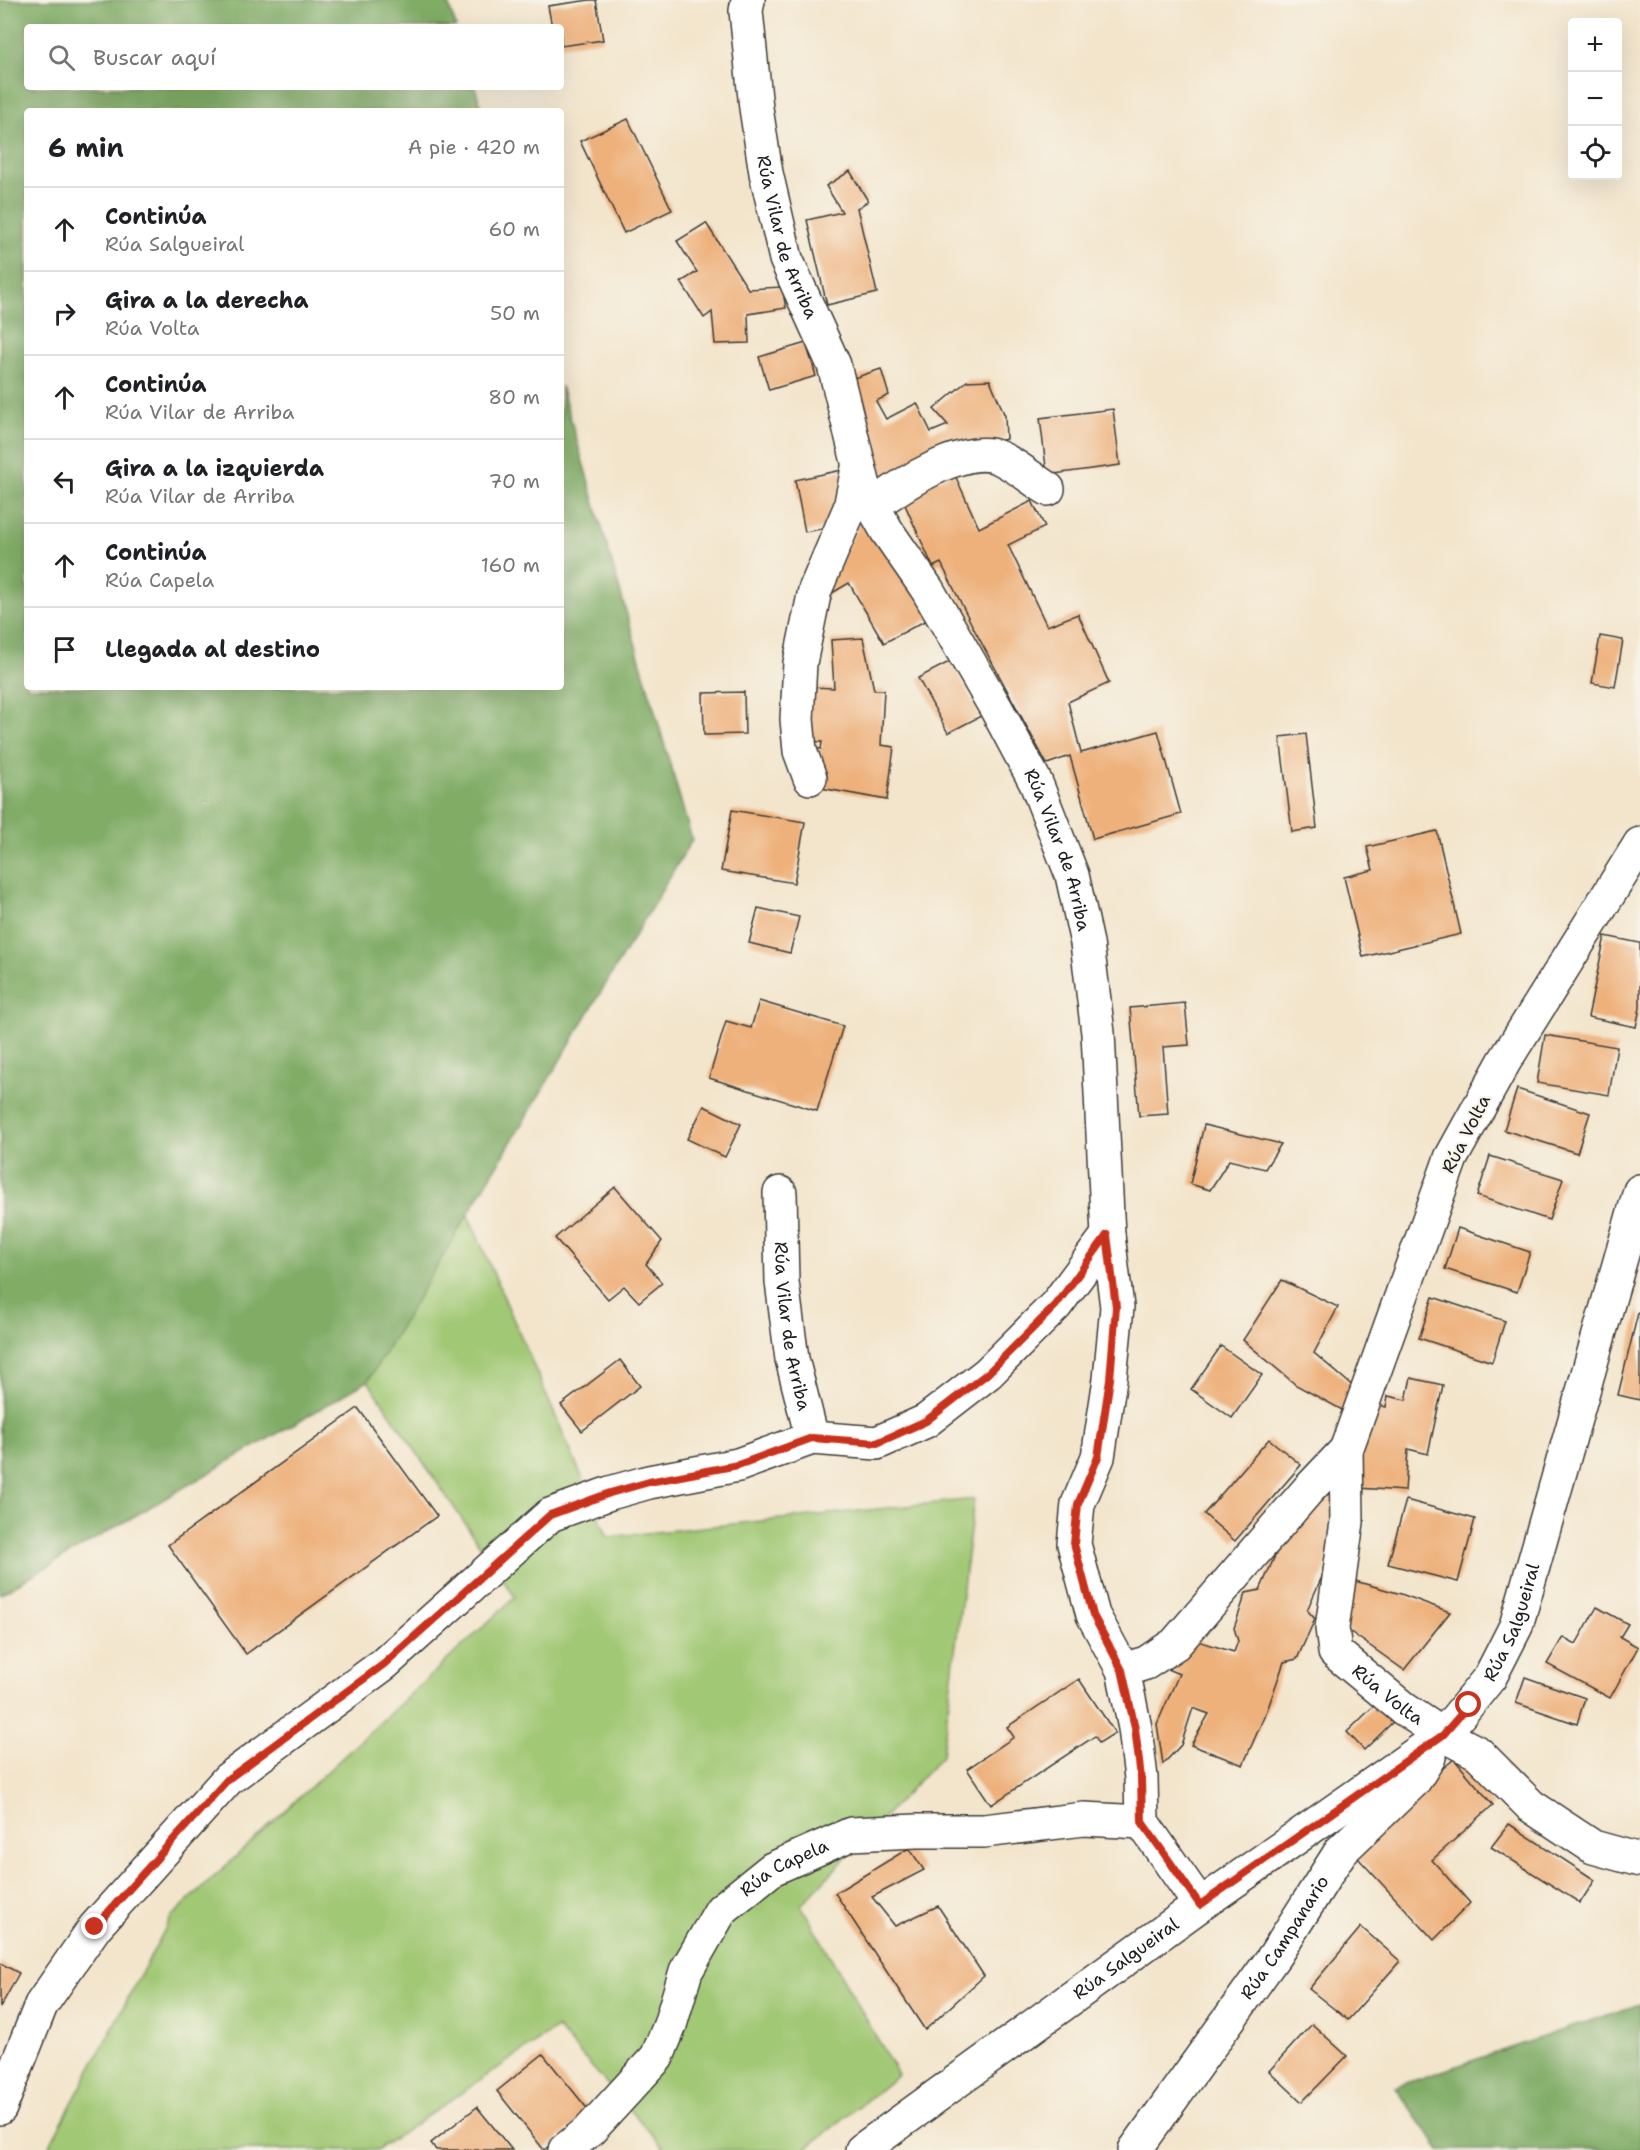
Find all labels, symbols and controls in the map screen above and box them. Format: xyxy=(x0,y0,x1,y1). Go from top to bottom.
map controls xyxy=(1568,18,1622,180)
button: + xyxy=(1568,18,1622,72)
search box xyxy=(24,24,564,90)
icon: search xyxy=(45,41,78,74)
text: Buscar aquí xyxy=(93,43,216,72)
button: − xyxy=(1568,72,1622,126)
button: locate xyxy=(1568,126,1622,180)
text: 6 min xyxy=(48,130,124,165)
text: A pie · 420 m xyxy=(408,134,540,160)
street label: Rúa Vilar de Arriba xyxy=(751,154,824,323)
text: Continúa xyxy=(105,202,207,231)
icon: ahead xyxy=(48,213,81,246)
text: 60 m xyxy=(488,216,540,242)
text: Rúa Salgueiral xyxy=(105,231,244,257)
text: Gira a la derecha xyxy=(105,286,309,315)
icon: right xyxy=(48,297,81,330)
text: 50 m xyxy=(490,300,540,326)
text: Rúa Volta xyxy=(105,315,200,341)
text: Continúa xyxy=(105,370,207,399)
icon: ahead xyxy=(48,381,81,414)
text: 80 m xyxy=(488,384,540,410)
text: Rúa Vilar de Arriba xyxy=(105,399,295,425)
text: Gira a la izquierda xyxy=(105,454,324,483)
icon: left xyxy=(48,465,81,498)
text: 70 m xyxy=(488,468,540,494)
text: Rúa Vilar de Arriba xyxy=(105,483,295,509)
text: Continúa xyxy=(105,538,207,567)
icon: ahead xyxy=(48,549,81,582)
text: 160 m xyxy=(481,552,540,578)
text: Rúa Capela xyxy=(105,567,214,593)
icon: arrive xyxy=(48,633,81,666)
text: Llegada al destino xyxy=(105,635,320,664)
street label: Rúa Vilar de Arriba xyxy=(1018,764,1096,933)
street label: Rúa Volta xyxy=(1436,1091,1496,1177)
street label: Rúa Vilar de Arriba xyxy=(769,1241,817,1413)
street label: Rúa Salgueiral xyxy=(1478,1560,1545,1685)
street label: Rúa Volta xyxy=(1347,1659,1428,1731)
route start xyxy=(1455,1691,1481,1717)
street label: Rúa Capela xyxy=(735,1834,832,1902)
street label: Rúa Campanario xyxy=(1235,1871,1334,2004)
street label: Rúa Salgueiral xyxy=(1068,1912,1184,2005)
route end xyxy=(81,1913,107,1939)

